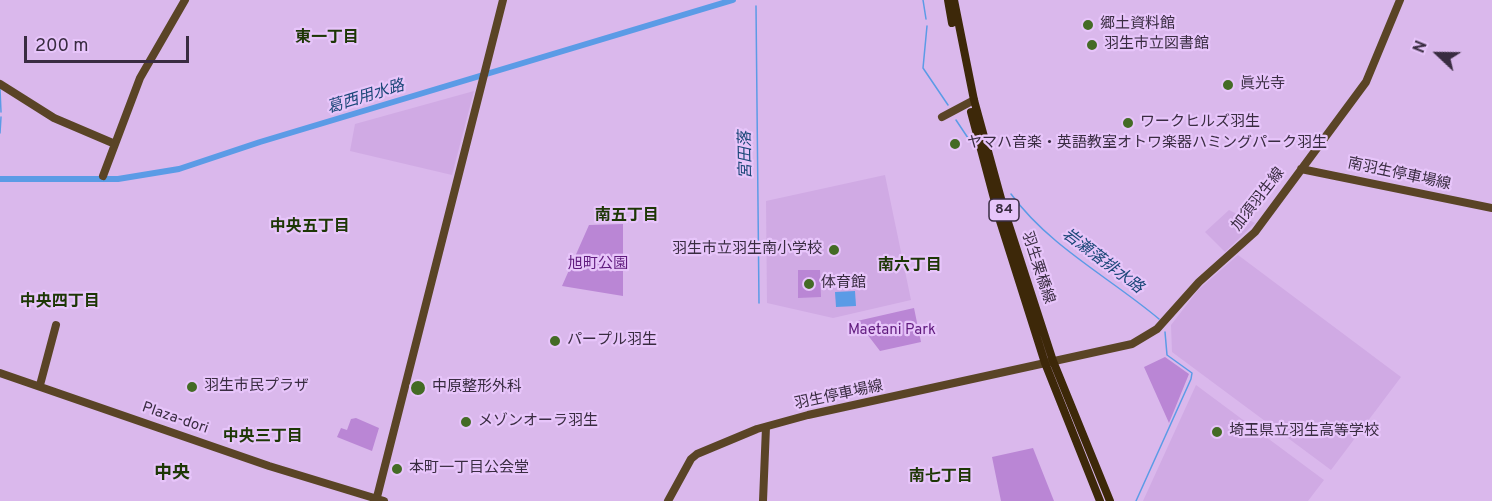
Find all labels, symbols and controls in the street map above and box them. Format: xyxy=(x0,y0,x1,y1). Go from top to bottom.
place label: 郷土資料館 xyxy=(1100,16,1175,34)
marker: 郷土資料館 xyxy=(1081,18,1095,32)
scale bar xyxy=(27,24,192,62)
north arrow xyxy=(1408,24,1468,84)
district label: 東一丁目 xyxy=(295,29,359,49)
text: 200 m xyxy=(35,35,88,58)
place label: 羽生市立図書館 xyxy=(1104,36,1209,54)
marker: 羽生市立図書館 xyxy=(1085,38,1099,52)
text: N xyxy=(1410,38,1433,56)
place label: 眞光寺 xyxy=(1240,76,1285,94)
water label: 葛西用水路 xyxy=(325,77,407,119)
marker: 眞光寺 xyxy=(1221,78,1235,92)
place label: ワークヒルズ羽生 xyxy=(1140,114,1260,132)
marker: ワークヒルズ羽生 xyxy=(1121,116,1135,130)
water label: 宮田落 xyxy=(737,131,757,179)
place label: ヤマハ音楽・英語教室オトワ楽器ハミングパーク羽生 xyxy=(967,135,1327,153)
marker: ヤマハ音楽・英語教室オトワ楽器ハミングパーク羽生 xyxy=(948,137,962,151)
street label: 南羽生停車場線 xyxy=(1346,155,1452,195)
street label: 加須羽生線 xyxy=(1229,165,1289,235)
road number: 84 xyxy=(989,199,1019,221)
district label: 南五丁目 xyxy=(595,207,659,227)
district label: 中央五丁目 xyxy=(270,218,350,238)
water label: 岩瀬落排水路 xyxy=(1058,225,1146,299)
street label: 羽生栗橋線 xyxy=(1017,230,1057,306)
place label: 羽生市立羽生南小学校 xyxy=(672,241,822,259)
marker: 羽生市立羽生南小学校 xyxy=(827,243,841,257)
park label: 旭町公園 xyxy=(568,256,628,274)
district label: 南六丁目 xyxy=(878,257,942,277)
place label: 体育館 xyxy=(821,275,866,293)
marker: 体育館 xyxy=(802,277,816,291)
district label: 中央四丁目 xyxy=(20,293,100,313)
park label: Maetani Park xyxy=(848,322,936,340)
place label: パープル羽生 xyxy=(567,332,657,350)
marker: パープル羽生 xyxy=(548,334,562,348)
place label: 羽生市民プラザ xyxy=(204,378,309,396)
street label: 羽生停車場線 xyxy=(793,378,885,414)
marker: 中原整形外科 xyxy=(409,379,427,397)
place label: 中原整形外科 xyxy=(432,379,522,397)
marker: 羽生市民プラザ xyxy=(185,380,199,394)
street label: Plaza-dori xyxy=(139,399,211,439)
place label: メゾンオーラ羽生 xyxy=(478,413,598,431)
marker: メゾンオーラ羽生 xyxy=(459,415,473,429)
place label: 埼玉県立羽生高等学校 xyxy=(1229,423,1379,441)
marker: 埼玉県立羽生高等学校 xyxy=(1210,425,1224,439)
district label: 中央三丁目 xyxy=(223,428,303,448)
place label: 本町一丁目公会堂 xyxy=(409,460,529,478)
marker: 本町一丁目公会堂 xyxy=(390,462,404,476)
district label: 中央 xyxy=(154,463,190,485)
district label: 南七丁目 xyxy=(909,468,973,488)

